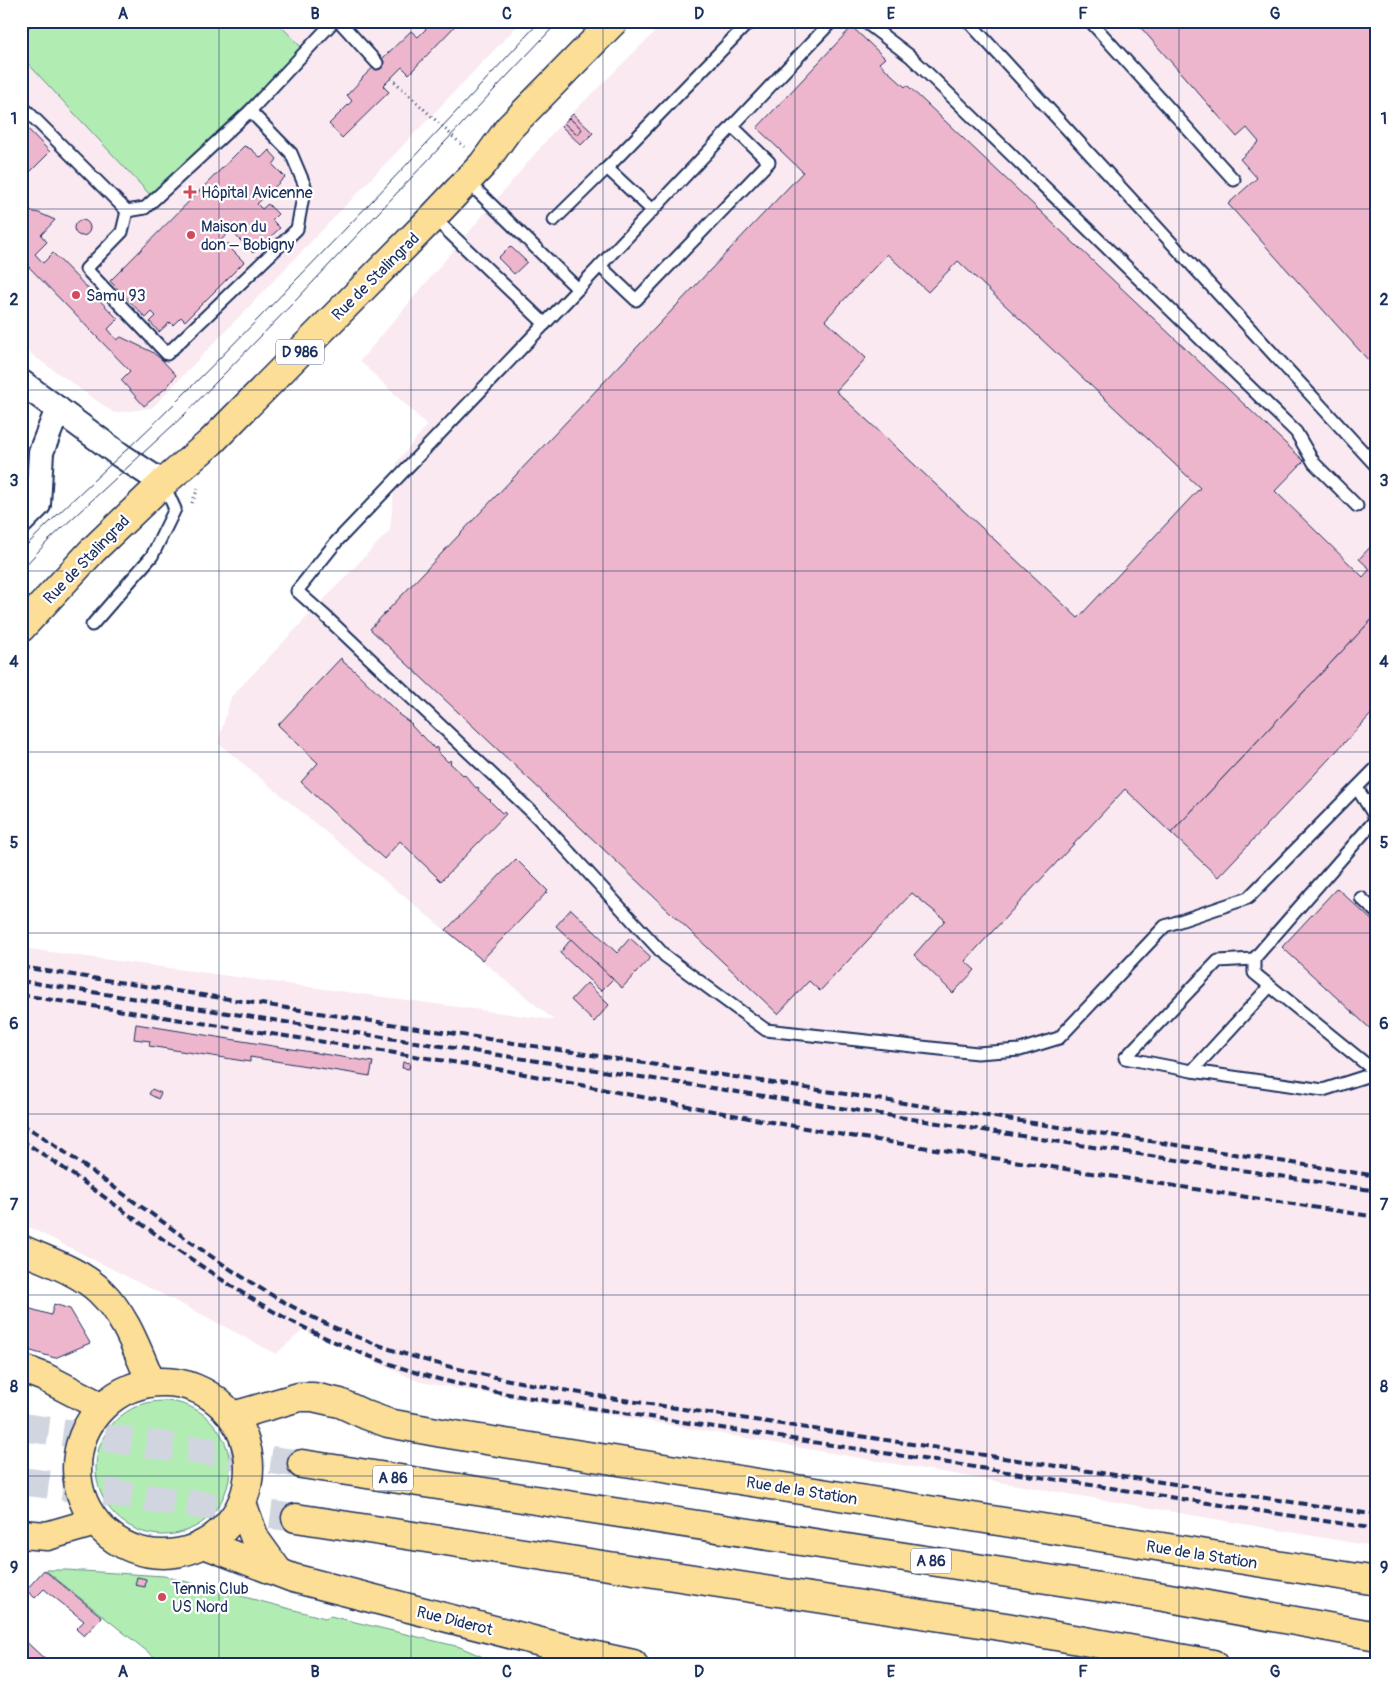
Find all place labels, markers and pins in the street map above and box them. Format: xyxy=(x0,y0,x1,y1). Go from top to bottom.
place label: Hôpital Avicenne xyxy=(201,183,313,203)
marker: Hôpital Avicenne xyxy=(183,185,197,199)
place label: Maison du don – Bobigny xyxy=(201,217,295,255)
marker: Maison du don – Bobigny xyxy=(185,229,197,241)
place label: Samu 93 xyxy=(86,286,146,306)
marker: Samu 93 xyxy=(70,289,82,301)
place label: Tennis Club US Nord xyxy=(172,1579,249,1617)
marker: Tennis Club US Nord xyxy=(156,1591,168,1603)

